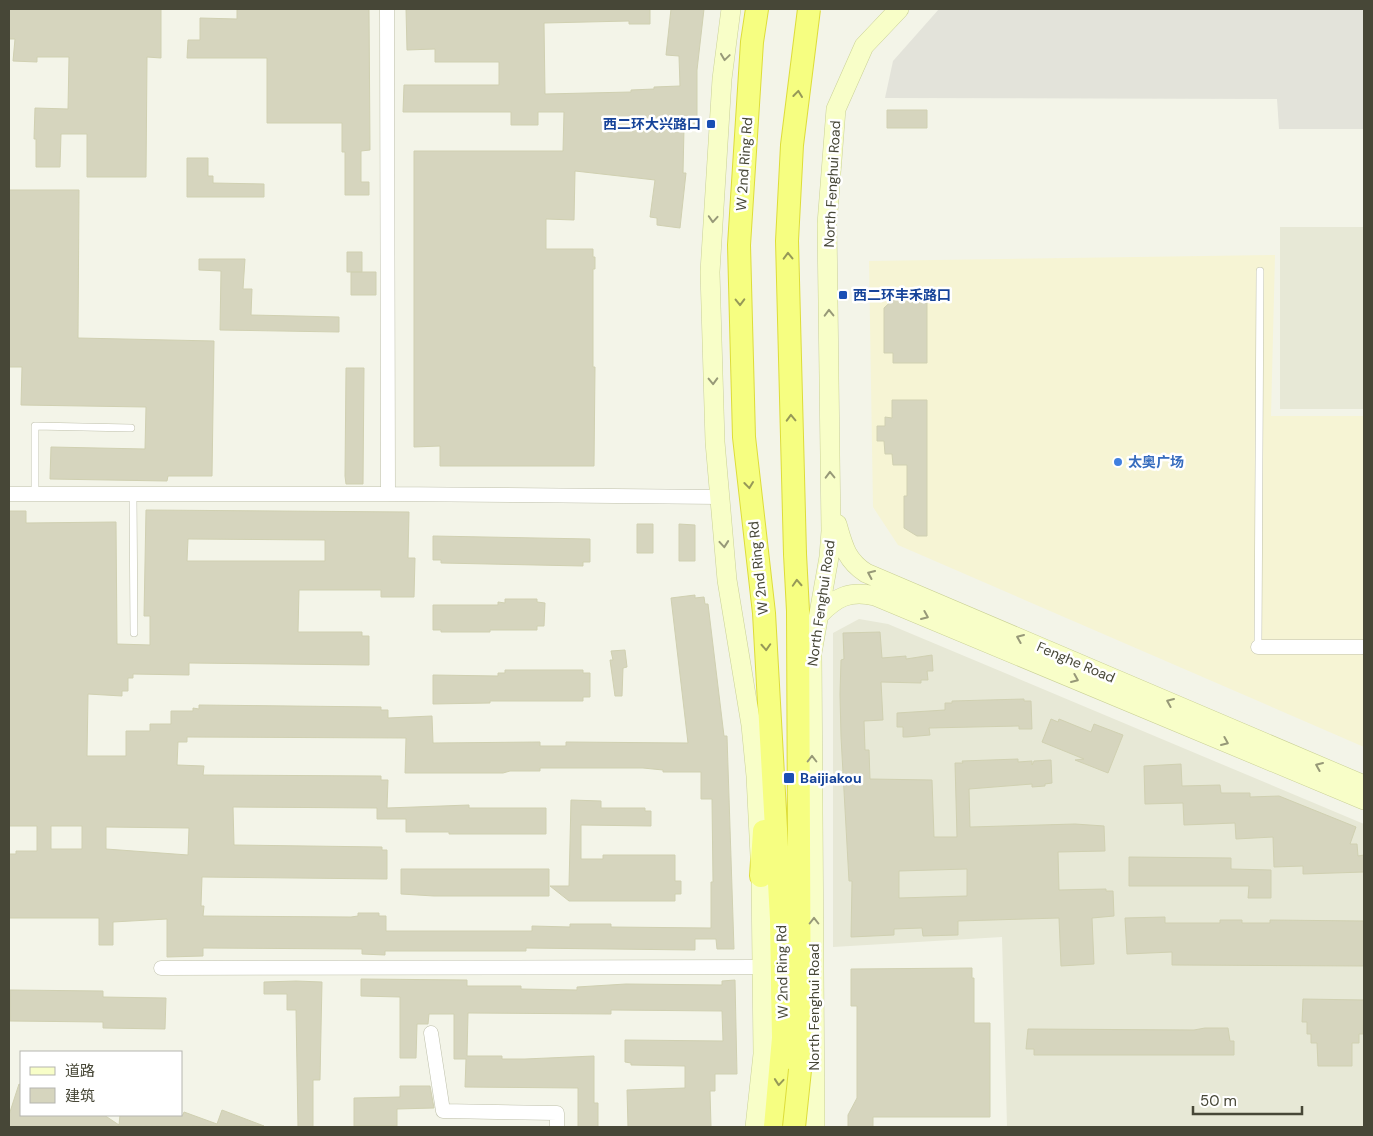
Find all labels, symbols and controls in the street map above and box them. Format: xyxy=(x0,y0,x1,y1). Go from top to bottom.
one-way arrow xyxy=(720,53,731,61)
one-way arrow xyxy=(793,89,803,98)
place label: 西二环大兴路口 xyxy=(603,115,701,133)
street label: W 2nd Ring Rd xyxy=(732,117,756,211)
marker: 西二环大兴路口 xyxy=(705,118,717,130)
street label: North Fenghui Road xyxy=(820,120,844,248)
one-way arrow xyxy=(708,215,719,223)
one-way arrow xyxy=(782,251,793,259)
place label: 西二环丰禾路口 xyxy=(853,286,951,304)
marker: 西二环丰禾路口 xyxy=(837,289,849,301)
one-way arrow xyxy=(735,298,746,306)
one-way arrow xyxy=(823,308,834,316)
one-way arrow xyxy=(708,378,719,386)
one-way arrow xyxy=(785,414,796,422)
place label: 太奥广场 xyxy=(1128,453,1184,471)
marker: 太奥广场 xyxy=(1112,456,1124,468)
one-way arrow xyxy=(825,471,835,478)
one-way arrow xyxy=(743,481,754,489)
street label: W 2nd Ring Rd xyxy=(744,520,772,616)
street label: North Fenghui Road xyxy=(803,539,839,667)
one-way arrow xyxy=(718,540,729,548)
one-way arrow xyxy=(867,570,876,581)
one-way arrow xyxy=(792,579,802,587)
one-way arrow xyxy=(920,610,929,621)
one-way arrow xyxy=(1016,634,1025,645)
street label: Fenghe Road xyxy=(1034,637,1118,687)
one-way arrow xyxy=(760,643,771,651)
one-way arrow xyxy=(1070,673,1079,684)
one-way arrow xyxy=(1166,697,1175,708)
one-way arrow xyxy=(1220,736,1229,746)
one-way arrow xyxy=(807,754,818,762)
one-way arrow xyxy=(1315,761,1324,772)
place label: Baijiakou xyxy=(800,769,862,787)
marker: Baijiakou xyxy=(782,771,796,785)
one-way arrow xyxy=(809,917,819,924)
street label: W 2nd Ring Rd xyxy=(772,925,792,1019)
street label: North Fenghui Road xyxy=(805,943,823,1071)
legend xyxy=(20,1051,182,1116)
text: 道路 xyxy=(65,1061,95,1081)
one-way arrow xyxy=(773,1079,784,1087)
scale bar xyxy=(1193,1084,1302,1116)
text: 建筑 xyxy=(65,1086,95,1106)
text: 50 m xyxy=(1200,1091,1237,1111)

